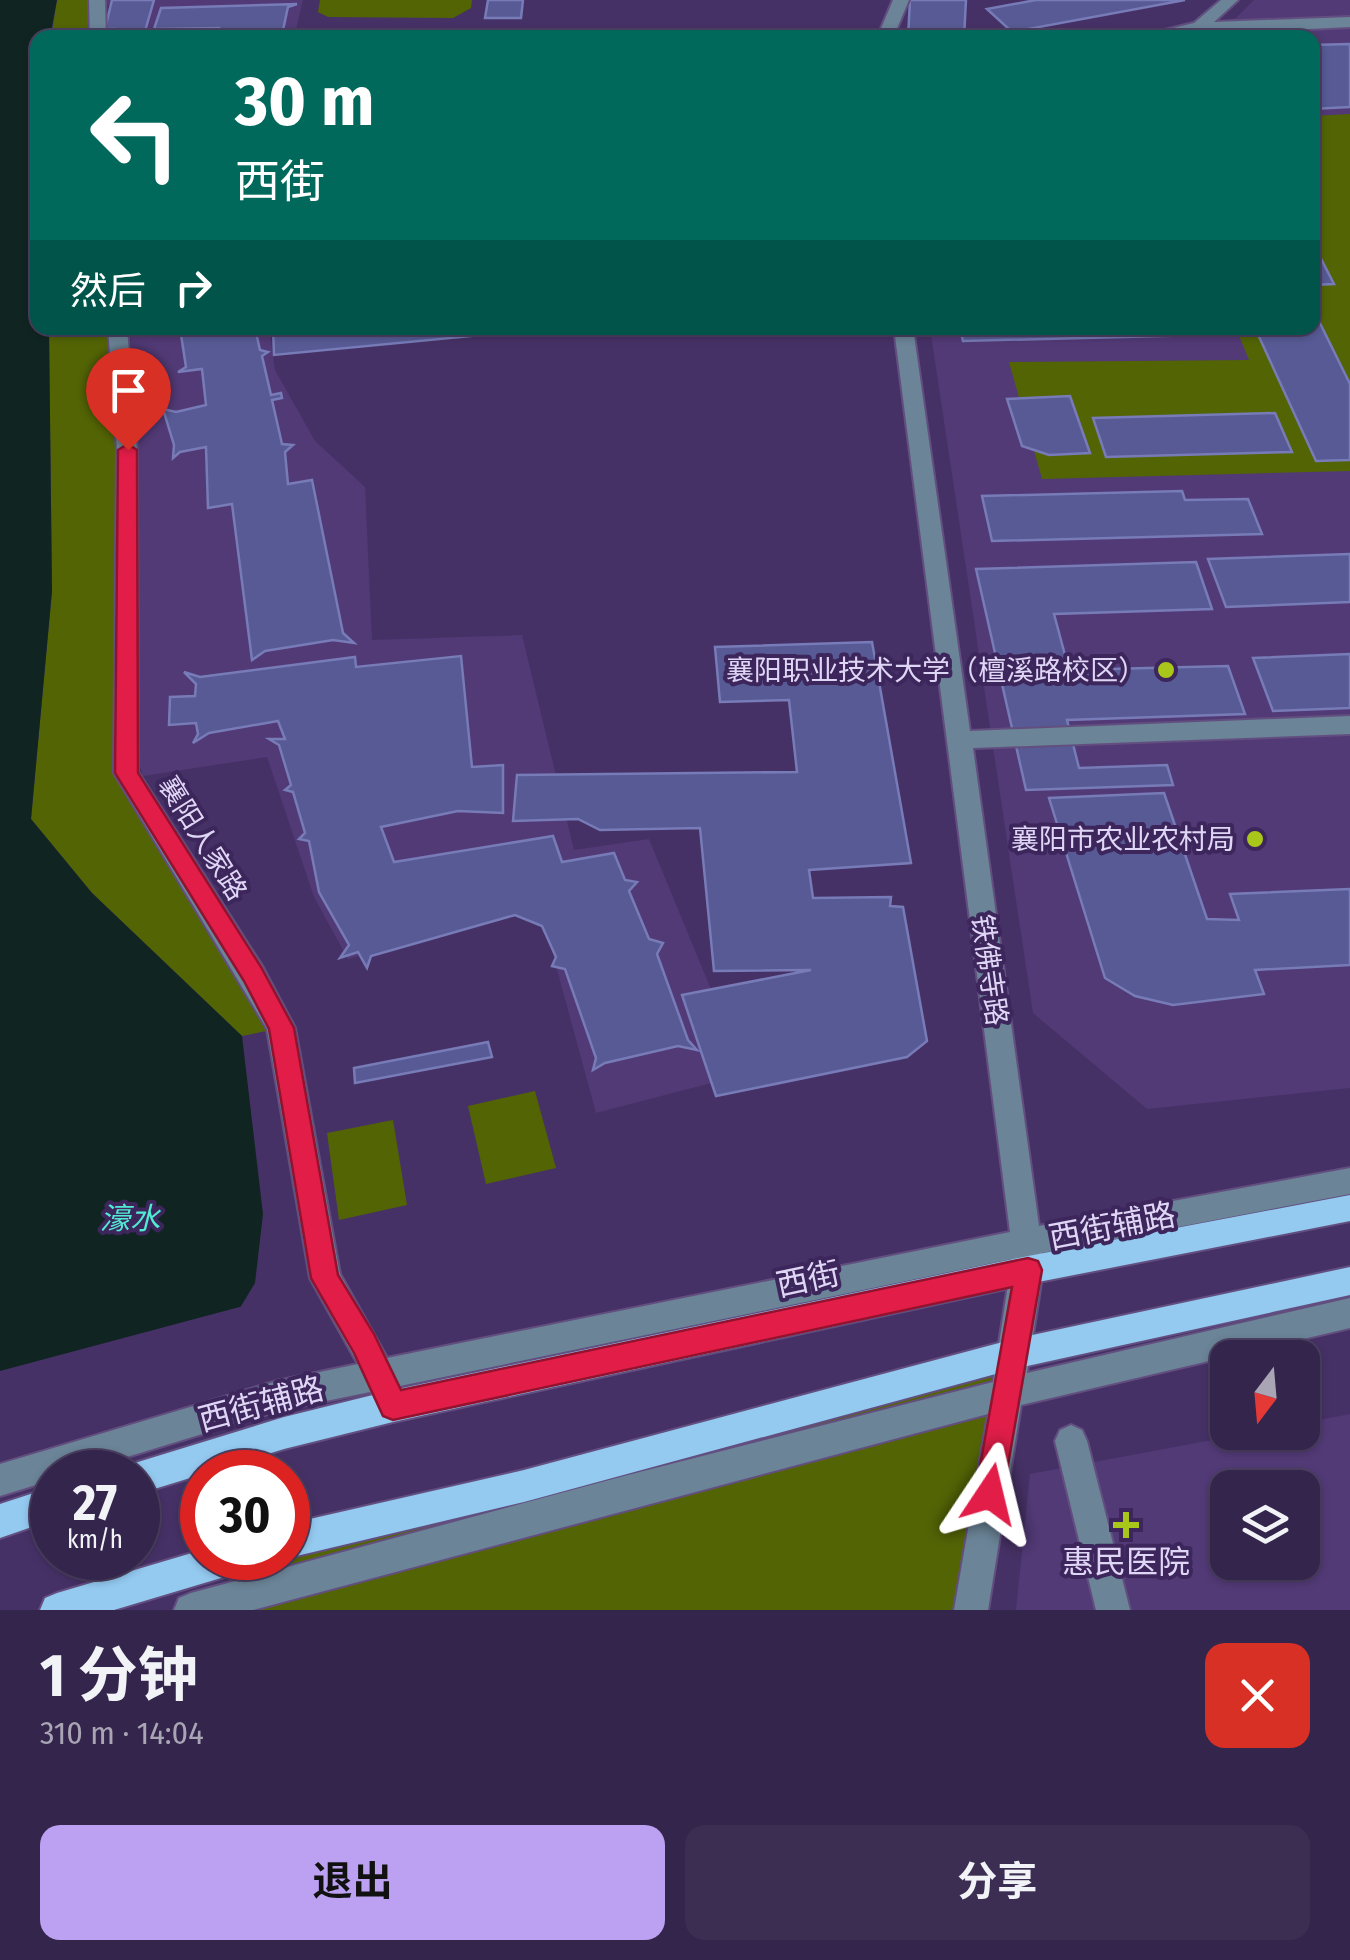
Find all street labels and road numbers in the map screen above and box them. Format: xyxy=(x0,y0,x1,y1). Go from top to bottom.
street label: 襄阳人家路 xyxy=(151,770,254,906)
street label: 铁佛寺路 xyxy=(965,912,1014,1028)
street label: 西街辅路 xyxy=(1046,1195,1178,1257)
street label: 西街 xyxy=(773,1254,843,1304)
street label: 西街辅路 xyxy=(194,1369,328,1439)

